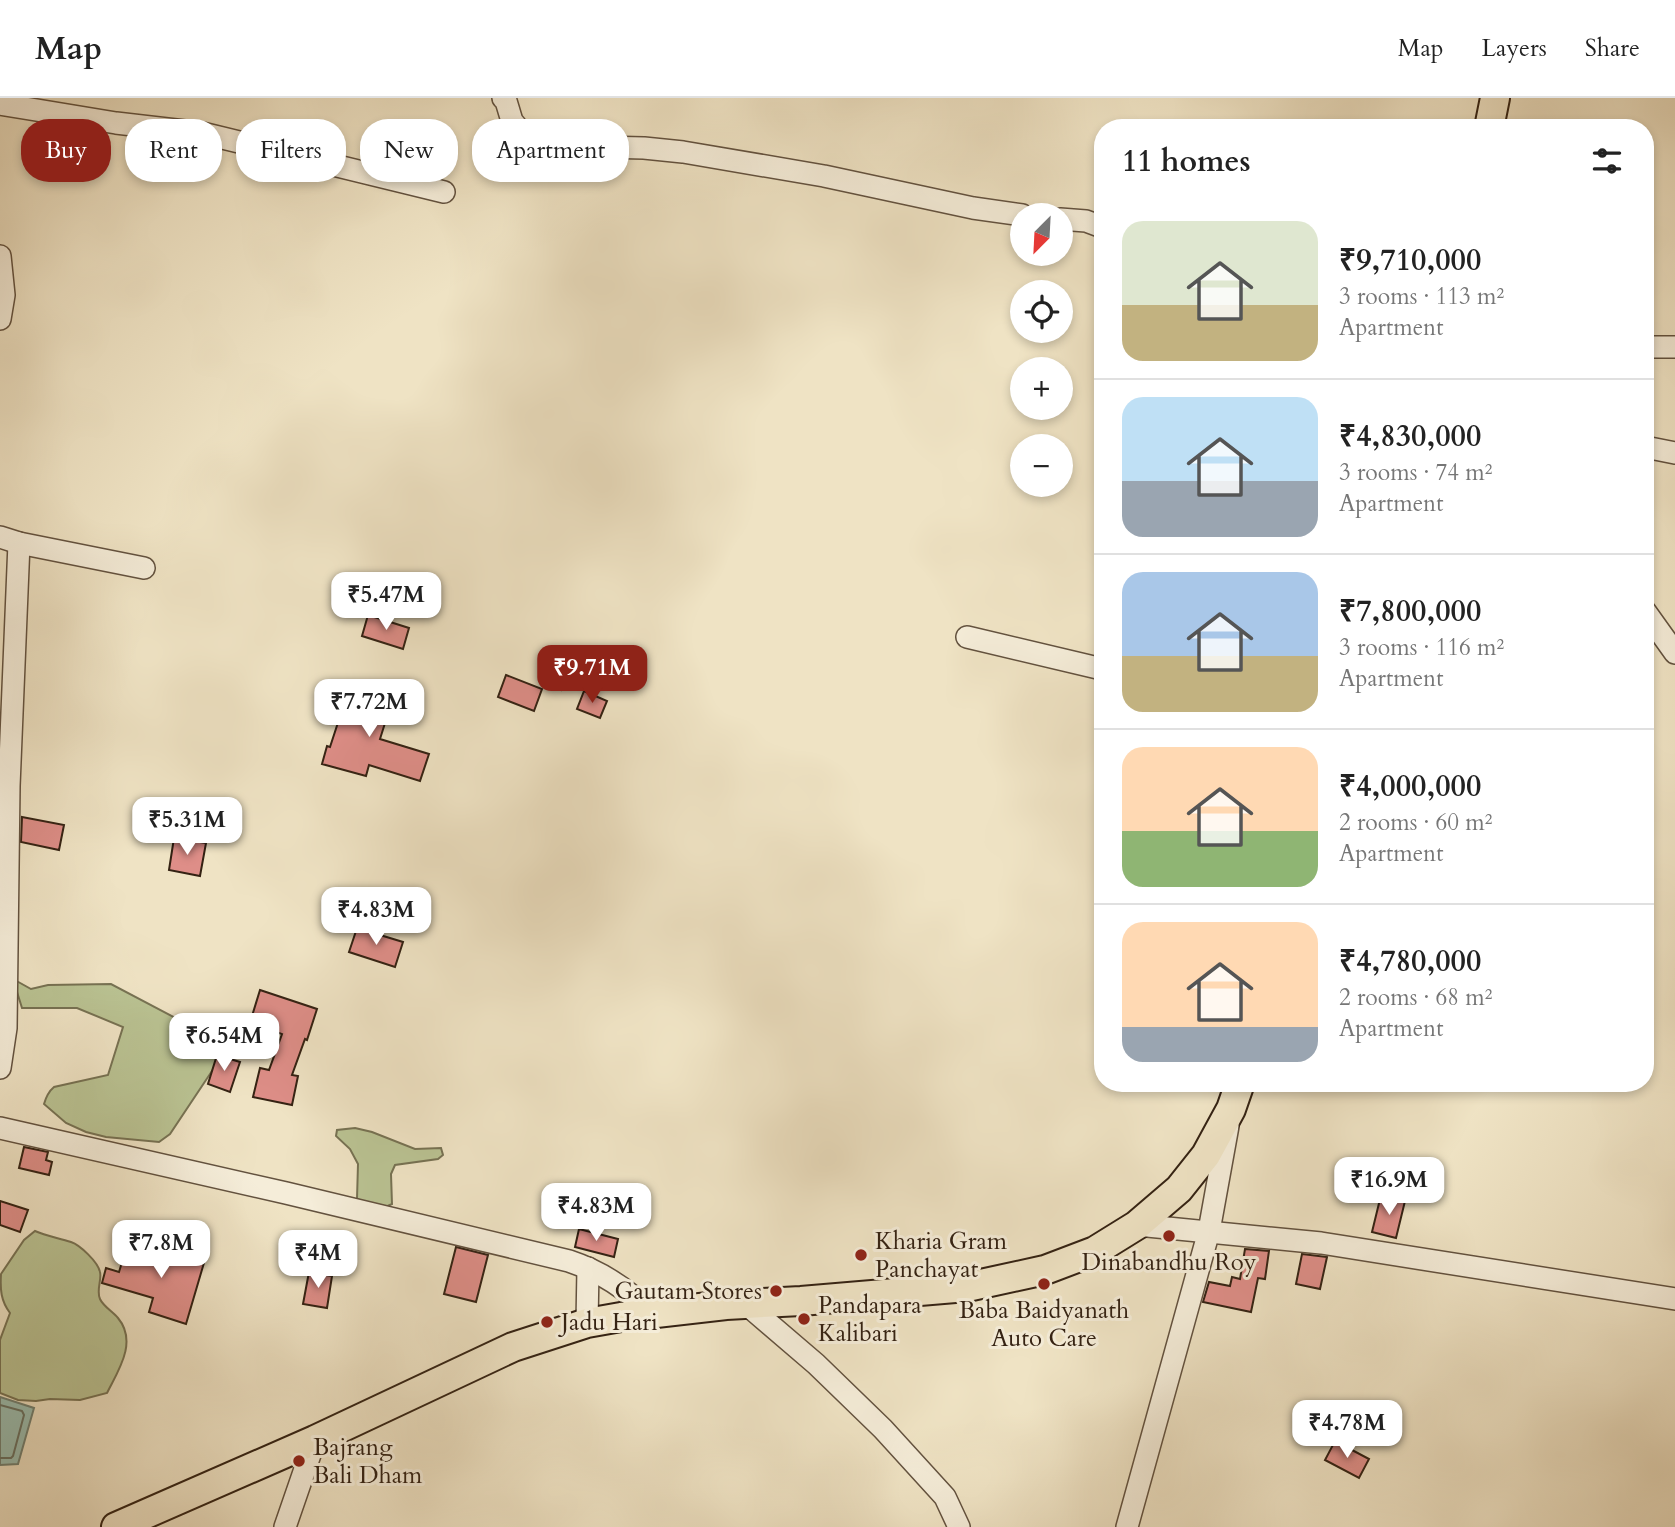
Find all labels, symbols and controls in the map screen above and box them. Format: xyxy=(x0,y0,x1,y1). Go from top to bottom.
text: Map xyxy=(35,26,102,71)
text: Map xyxy=(1398,32,1444,65)
text: Layers xyxy=(1482,32,1547,65)
text: Share xyxy=(1585,32,1640,65)
chip: Buy xyxy=(21,119,111,182)
chip: Rent xyxy=(125,119,222,182)
chip: Filters xyxy=(236,119,346,182)
chip: New xyxy=(360,119,458,182)
chip: Apartment xyxy=(472,119,629,182)
text: 11 homes xyxy=(1122,141,1251,182)
icon: filters xyxy=(1588,142,1626,180)
north arrow xyxy=(1010,203,1073,266)
map controls xyxy=(1010,203,1073,497)
text: ₹9,710,000 xyxy=(1339,240,1481,281)
icon: home xyxy=(1178,249,1262,333)
button: locate xyxy=(1010,280,1073,343)
text: 3 rooms · 113 m² xyxy=(1339,281,1504,312)
text: Apartment xyxy=(1339,312,1443,343)
button: + xyxy=(1010,357,1073,420)
text: ₹4,830,000 xyxy=(1339,416,1481,457)
icon: home xyxy=(1178,425,1262,509)
button: − xyxy=(1010,434,1073,497)
text: 3 rooms · 74 m² xyxy=(1339,457,1492,488)
text: Apartment xyxy=(1339,488,1443,519)
pin: ₹5.47M xyxy=(329,573,443,632)
text: ₹5.47M xyxy=(347,579,425,610)
text: ₹7,800,000 xyxy=(1339,591,1481,632)
icon: home xyxy=(1178,600,1262,684)
text: 3 rooms · 116 m² xyxy=(1339,632,1504,663)
pin: ₹9.71M xyxy=(535,646,649,705)
text: ₹9.71M xyxy=(553,652,631,683)
text: Apartment xyxy=(1339,663,1443,694)
pin: ₹7.72M xyxy=(312,680,426,739)
text: ₹7.72M xyxy=(330,686,408,717)
text: ₹4,000,000 xyxy=(1339,766,1481,807)
icon: home xyxy=(1178,775,1262,859)
pin: ₹5.31M xyxy=(130,798,244,857)
text: ₹5.31M xyxy=(148,804,226,835)
text: 2 rooms · 60 m² xyxy=(1339,807,1492,838)
text: Apartment xyxy=(1339,838,1443,869)
pin: ₹4.83M xyxy=(319,888,433,947)
text: ₹4.83M xyxy=(337,894,415,925)
text: ₹4,780,000 xyxy=(1339,941,1481,982)
icon: home xyxy=(1178,950,1262,1034)
text: 2 rooms · 68 m² xyxy=(1339,982,1492,1013)
text: Apartment xyxy=(1339,1013,1443,1044)
pin: ₹6.54M xyxy=(167,1014,281,1073)
text: ₹6.54M xyxy=(185,1020,263,1051)
pin: ₹16.9M xyxy=(1332,1158,1446,1217)
text: ₹16.9M xyxy=(1350,1164,1428,1195)
pin: ₹4.83M xyxy=(539,1184,653,1243)
text: ₹4.83M xyxy=(557,1190,635,1221)
pin: ₹7.8M xyxy=(112,1220,210,1280)
place label: Kharia Gram Panchayat xyxy=(875,1225,1008,1286)
text: ₹7.8M xyxy=(128,1227,194,1258)
marker: Dinabandhu Roy xyxy=(1161,1228,1177,1244)
pin: ₹4M xyxy=(284,1230,352,1290)
text: ₹4M xyxy=(294,1237,342,1268)
place label: Dinabandhu Roy xyxy=(1082,1246,1257,1279)
marker: Kharia Gram Panchayat xyxy=(853,1247,869,1263)
place label: Gautam Stores xyxy=(615,1275,762,1308)
marker: Baba Baidyanath Auto Care xyxy=(1036,1276,1052,1292)
marker: Gautam Stores xyxy=(768,1283,784,1299)
place label: Pandapara Kalibari xyxy=(818,1289,922,1350)
place label: Baba Baidyanath Auto Care xyxy=(959,1294,1129,1355)
place label: Jadu Hari xyxy=(558,1306,658,1339)
marker: Pandapara Kalibari xyxy=(796,1311,812,1327)
marker: Jadu Hari xyxy=(539,1314,555,1330)
pin: ₹4.78M xyxy=(1290,1400,1404,1460)
text: ₹4.78M xyxy=(1308,1407,1386,1438)
place label: Bajrang Bali Dham xyxy=(313,1431,423,1492)
marker: Bajrang Bali Dham xyxy=(291,1453,307,1469)

